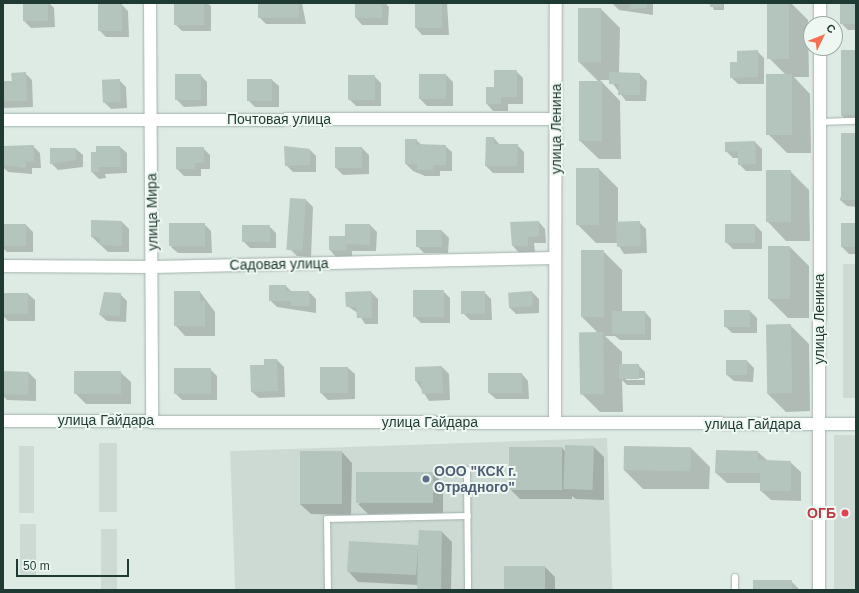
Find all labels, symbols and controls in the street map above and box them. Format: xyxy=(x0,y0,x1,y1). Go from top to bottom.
north arrow xyxy=(803,16,843,56)
text: С xyxy=(824,21,838,35)
street label: улица Ленина xyxy=(548,84,564,174)
street label: Почтовая улица xyxy=(227,111,331,127)
street label: улица Мира xyxy=(143,173,161,251)
street label: Садовая улица xyxy=(229,255,329,273)
street label: улица Ленина xyxy=(811,274,827,364)
street label: улица Гайдара xyxy=(58,412,154,428)
street label: улица Гайдара xyxy=(382,414,478,430)
street label: улица Гайдара xyxy=(705,416,801,432)
place label: ООО "КСК г. Отрадного" xyxy=(434,463,516,496)
marker: ООО "КСК г. Отрадного" xyxy=(421,474,431,484)
place label: ОГБ xyxy=(807,505,836,521)
marker: ОГБ xyxy=(839,507,851,519)
scale bar xyxy=(18,551,131,577)
text: 50 m xyxy=(23,559,50,573)

